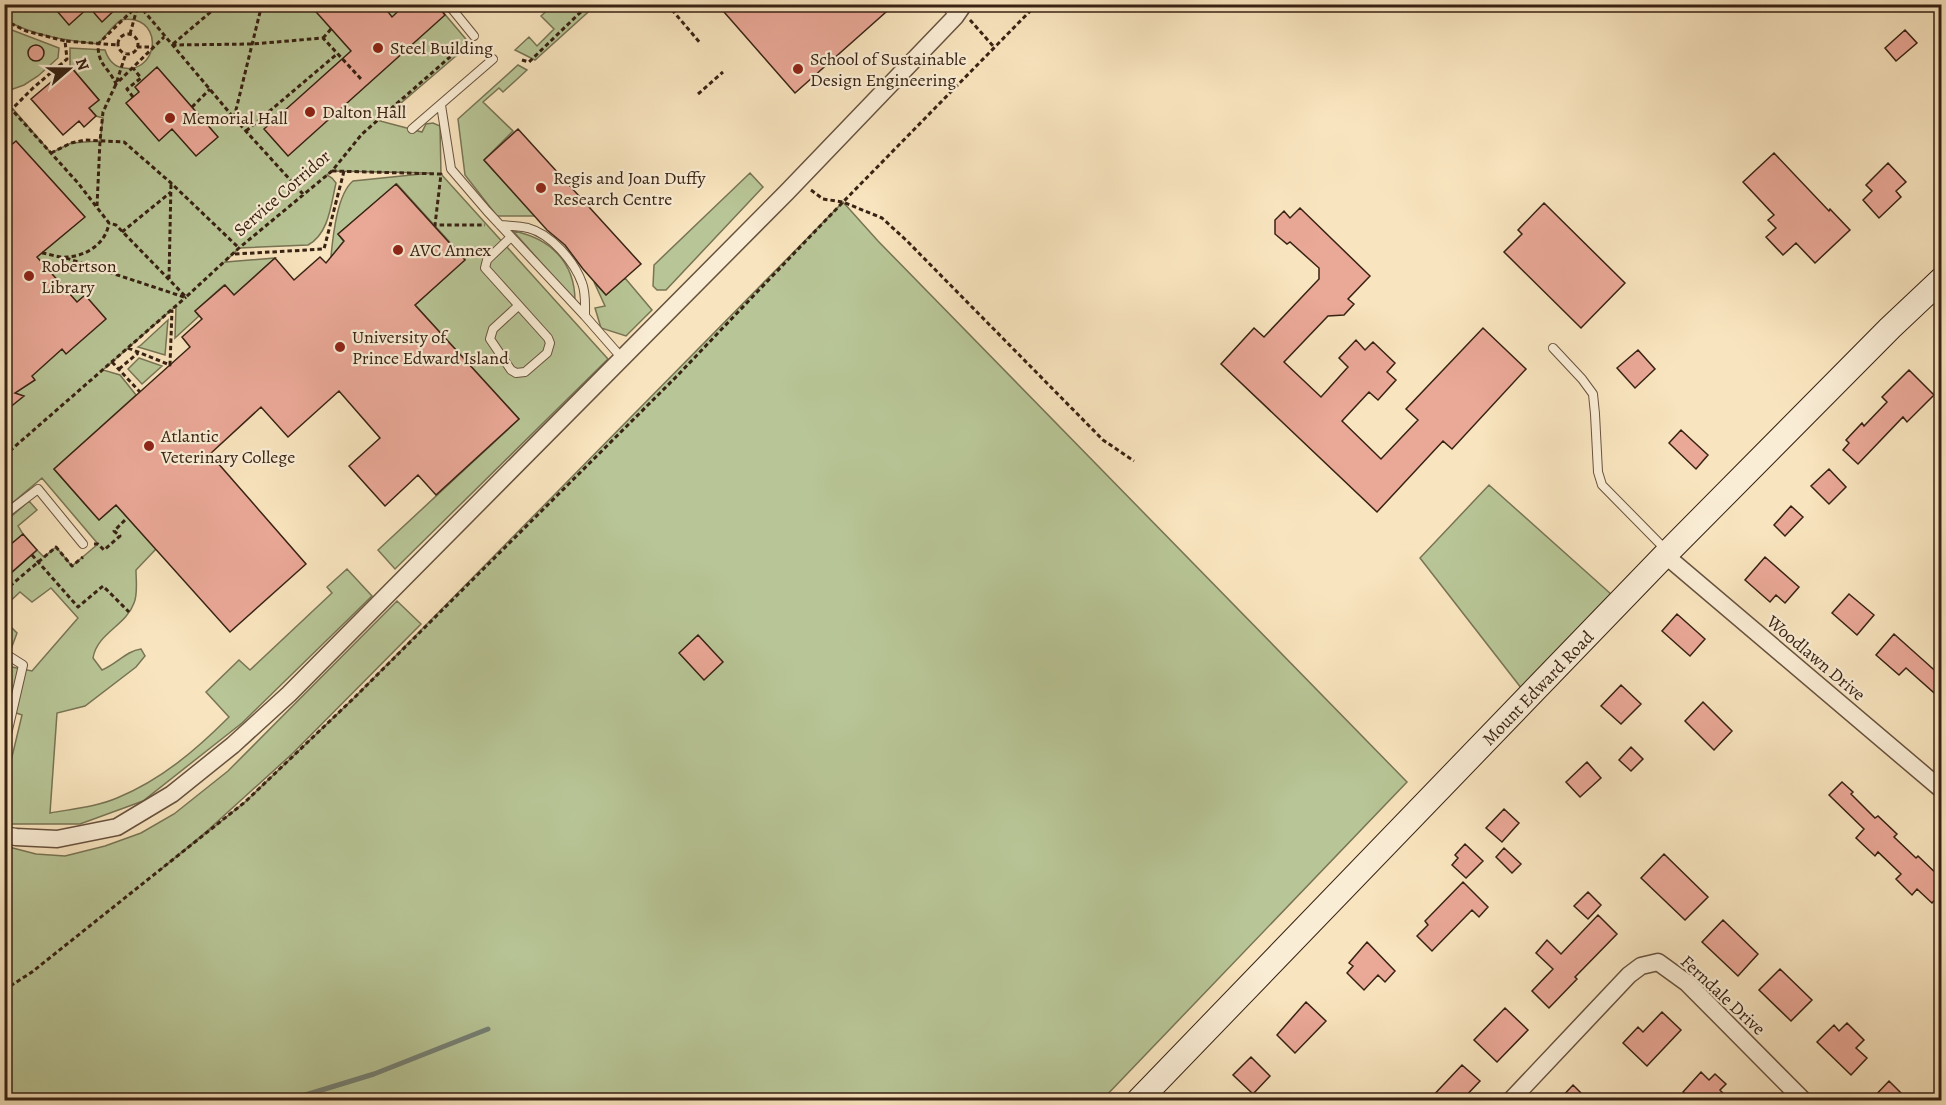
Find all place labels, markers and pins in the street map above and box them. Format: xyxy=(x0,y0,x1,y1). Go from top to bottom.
place label: Steel Building xyxy=(390,36,493,60)
marker: Steel Building xyxy=(371,41,385,55)
place label: School of Sustainable Design Engineering xyxy=(810,47,967,92)
marker: School of Sustainable Design Engineering xyxy=(791,62,805,76)
place label: Dalton Hall xyxy=(322,100,407,124)
marker: Dalton Hall xyxy=(303,105,317,119)
place label: Memorial Hall xyxy=(182,106,288,130)
marker: Memorial Hall xyxy=(163,111,177,125)
place label: Regis and Joan Duffy Research Centre xyxy=(553,166,706,211)
marker: Regis and Joan Duffy Research Centre xyxy=(534,181,548,195)
place label: AVC Annex xyxy=(409,238,492,262)
marker: AVC Annex xyxy=(391,243,405,257)
place label: Robertson Library xyxy=(41,254,117,299)
marker: Robertson Library xyxy=(22,269,36,283)
place label: University of Prince Edward Island xyxy=(352,325,509,370)
marker: University of Prince Edward Island xyxy=(333,340,347,354)
place label: Atlantic Veterinary College xyxy=(160,424,295,469)
marker: Atlantic Veterinary College xyxy=(142,439,156,453)

